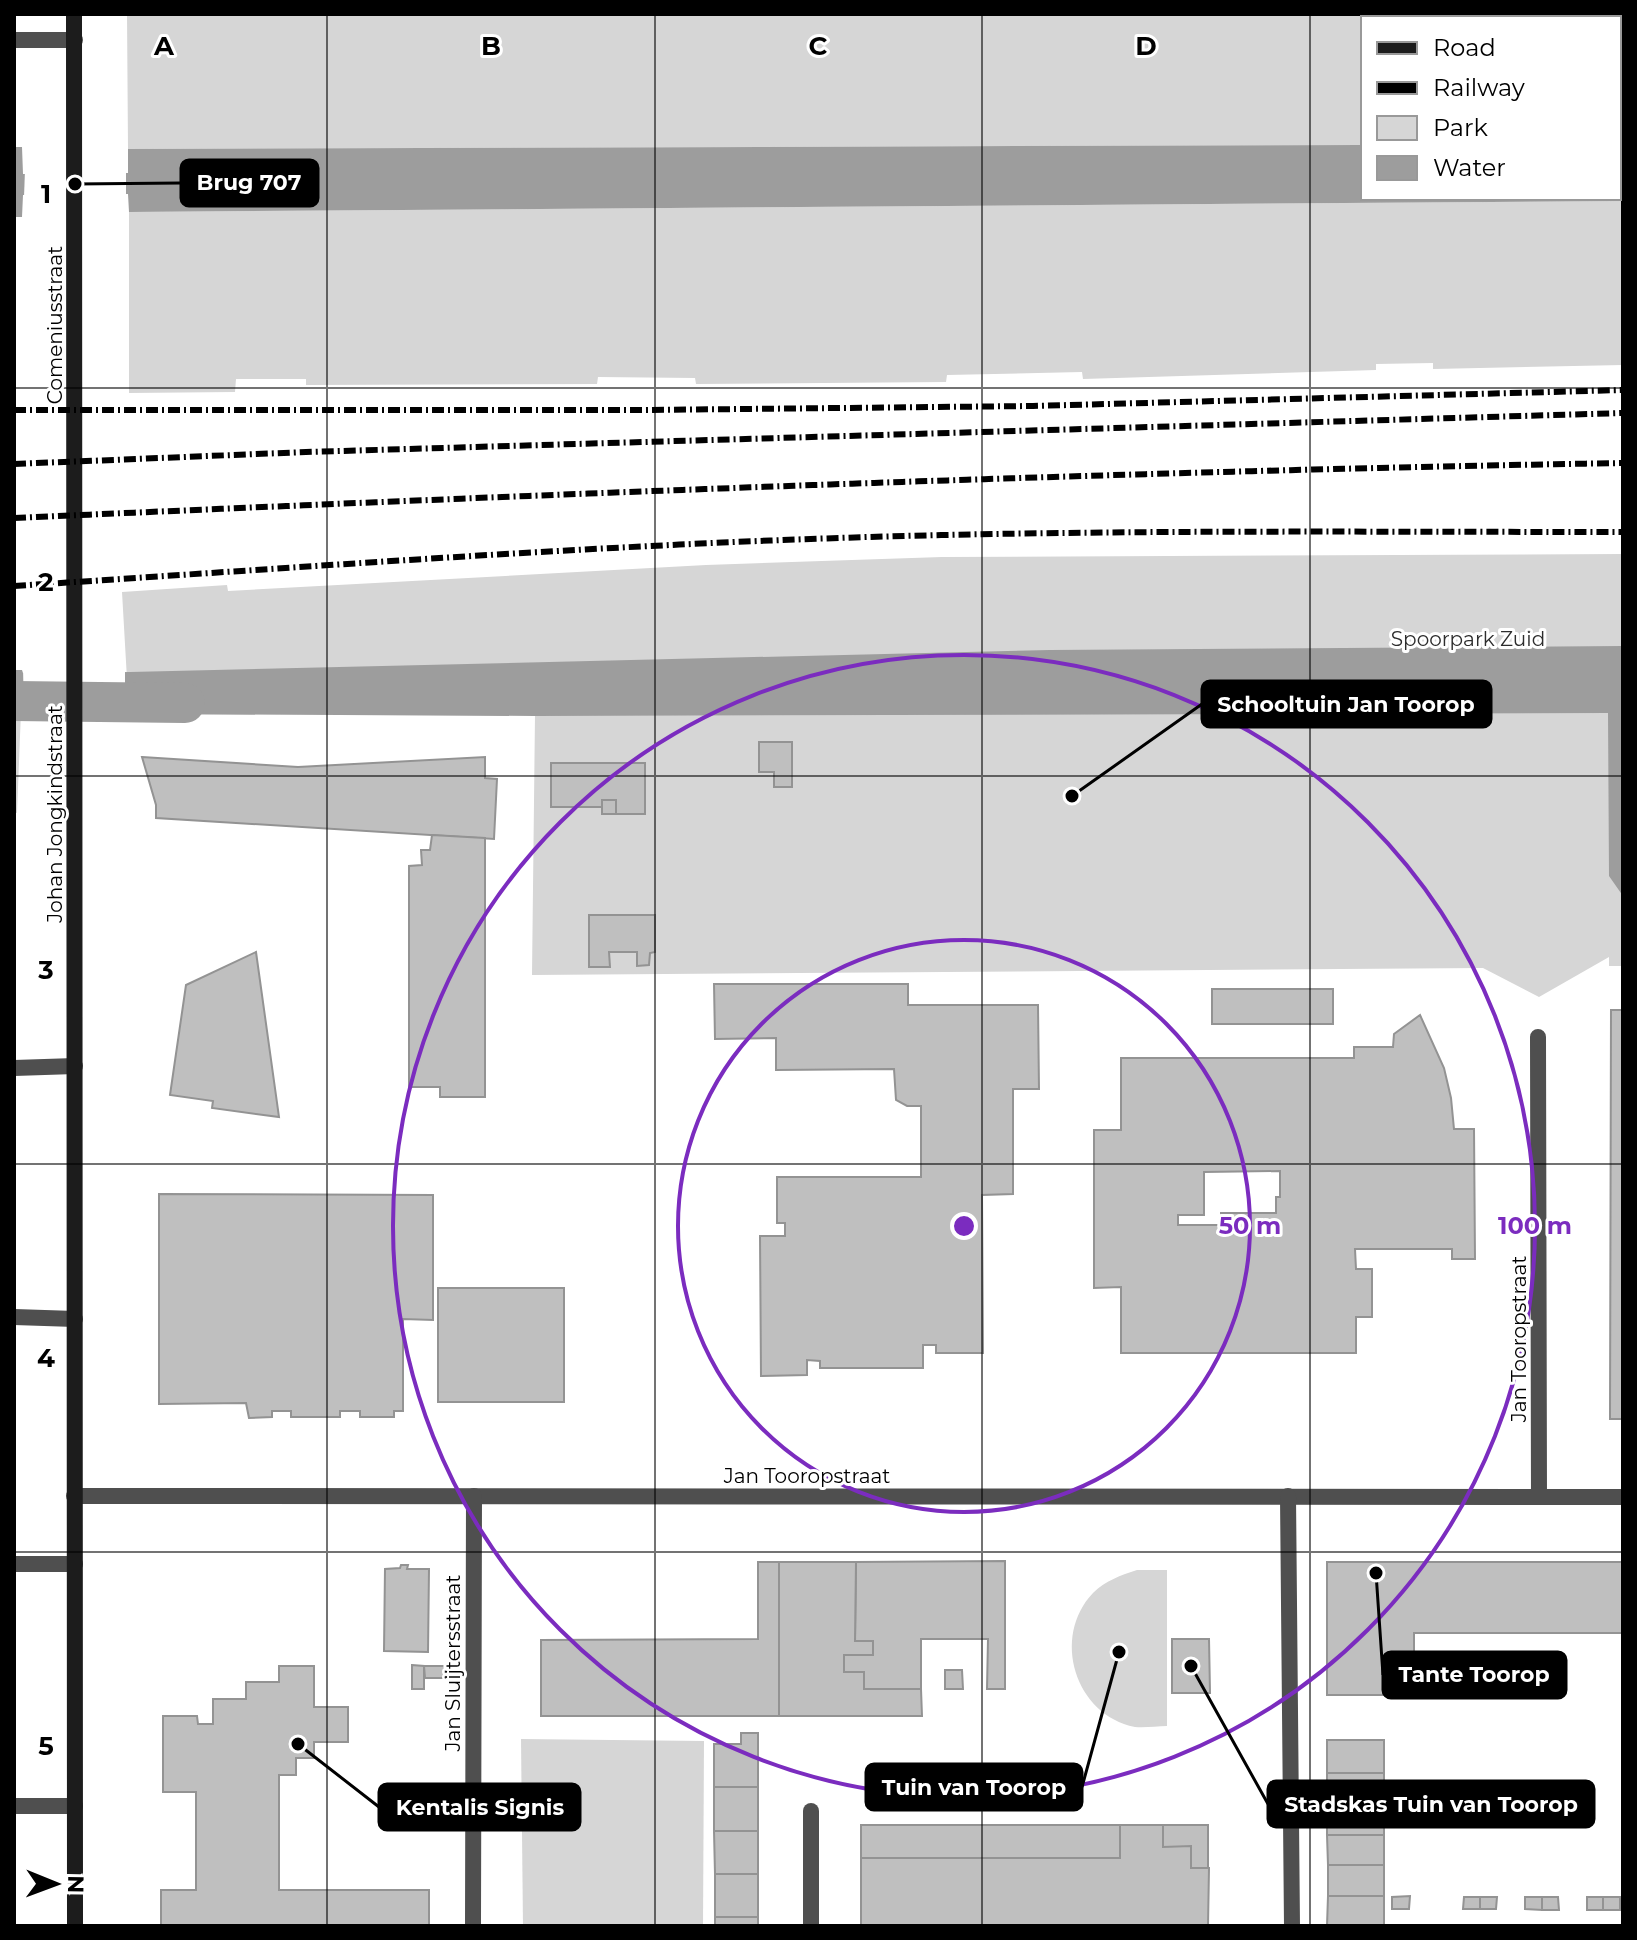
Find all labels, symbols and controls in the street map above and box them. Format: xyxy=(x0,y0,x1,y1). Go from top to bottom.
legend xyxy=(1361,16,1621,200)
text: A xyxy=(153,30,175,62)
text: B xyxy=(481,30,501,62)
text: C xyxy=(809,30,828,62)
text: D xyxy=(1135,30,1157,62)
text: Road xyxy=(1433,33,1496,62)
text: Railway xyxy=(1433,73,1525,102)
text: Park xyxy=(1433,113,1488,142)
text: Water xyxy=(1433,153,1506,182)
callout: Brug 707 xyxy=(181,160,318,206)
text: Brug 707 xyxy=(197,169,301,196)
text: 1 xyxy=(41,178,51,210)
street label: Comeniusstraat xyxy=(43,246,67,404)
text: 2 xyxy=(38,566,54,598)
park label: Spoorpark Zuid xyxy=(1391,627,1545,651)
callout: Schooltuin Jan Toorop xyxy=(1202,681,1491,727)
text: Schooltuin Jan Toorop xyxy=(1217,691,1475,718)
street label: Johan Jongkindstraat xyxy=(43,705,67,924)
text: 3 xyxy=(37,954,54,986)
text: 50 m xyxy=(1219,1211,1281,1240)
text: 100 m xyxy=(1498,1211,1572,1240)
centre of rings xyxy=(950,1212,978,1240)
street label: Jan Tooropstraat xyxy=(1507,1256,1531,1423)
text: 4 xyxy=(37,1342,55,1374)
street label: Jan Tooropstraat xyxy=(723,1464,890,1488)
street label: Jan Sluijtersstraat xyxy=(441,1575,465,1752)
callout: Tante Toorop xyxy=(1383,1652,1566,1698)
text: Tante Toorop xyxy=(1398,1661,1550,1688)
text: 5 xyxy=(38,1730,54,1762)
callout: Tuin van Toorop xyxy=(866,1764,1082,1810)
text: Tuin van Toorop xyxy=(882,1774,1066,1801)
callout: Stadskas Tuin van Toorop xyxy=(1268,1781,1594,1827)
callout: Kentalis Signis xyxy=(379,1784,580,1830)
text: Stadskas Tuin van Toorop xyxy=(1284,1791,1578,1818)
text: Kentalis Signis xyxy=(396,1794,564,1821)
north arrow xyxy=(16,1844,96,1924)
text: N xyxy=(62,1875,89,1893)

